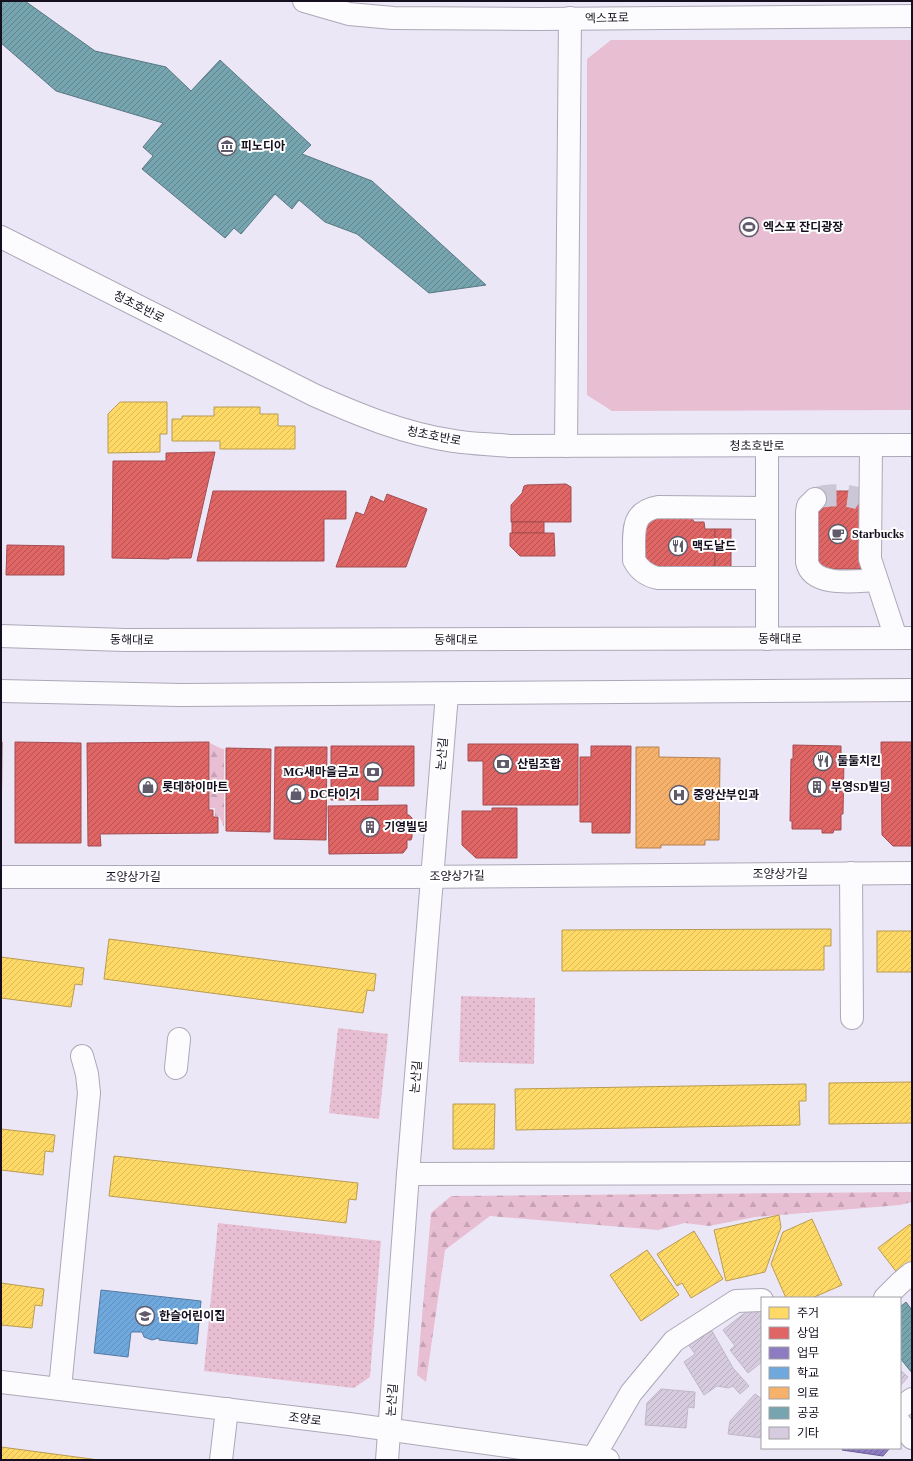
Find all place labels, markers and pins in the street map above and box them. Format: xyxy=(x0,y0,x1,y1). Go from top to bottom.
museum icon: 피노디아 xyxy=(216,135,238,157)
place label: 피노디아 xyxy=(241,139,285,153)
sports icon: 엑스포 잔디광장 xyxy=(738,216,760,238)
place label: 엑스포 잔디광장 xyxy=(763,220,843,234)
cafe icon: Starbucks xyxy=(827,523,849,545)
place label: Starbucks xyxy=(852,527,904,541)
restaurant icon: 맥도날드 xyxy=(667,535,689,557)
place label: 맥도날드 xyxy=(692,539,736,553)
restaurant icon: 둘둘치킨 xyxy=(812,750,834,772)
bank icon: 산림조합 xyxy=(492,753,514,775)
place label: 둘둘치킨 xyxy=(837,754,881,768)
place label: 산림조합 xyxy=(517,757,561,771)
bank icon: MG새마을금고 xyxy=(362,761,384,783)
place label: MG새마을금고 xyxy=(283,765,359,779)
shop icon: 롯데하이마트 xyxy=(137,776,159,798)
building icon: 부영SD빌딩 xyxy=(806,776,828,798)
place label: 롯데하이마트 xyxy=(162,780,228,794)
place label: 부영SD빌딩 xyxy=(831,780,891,794)
shop icon: DC타이거 xyxy=(285,783,307,805)
hospital icon: 중앙산부인과 xyxy=(668,784,690,806)
place label: DC타이거 xyxy=(310,787,360,801)
place label: 중앙산부인과 xyxy=(693,788,759,802)
building icon: 기영빌딩 xyxy=(359,816,381,838)
place label: 기영빌딩 xyxy=(384,820,428,834)
school or university icon: 한슬어린이집 xyxy=(134,1305,156,1327)
place label: 한슬어린이집 xyxy=(159,1309,225,1323)

